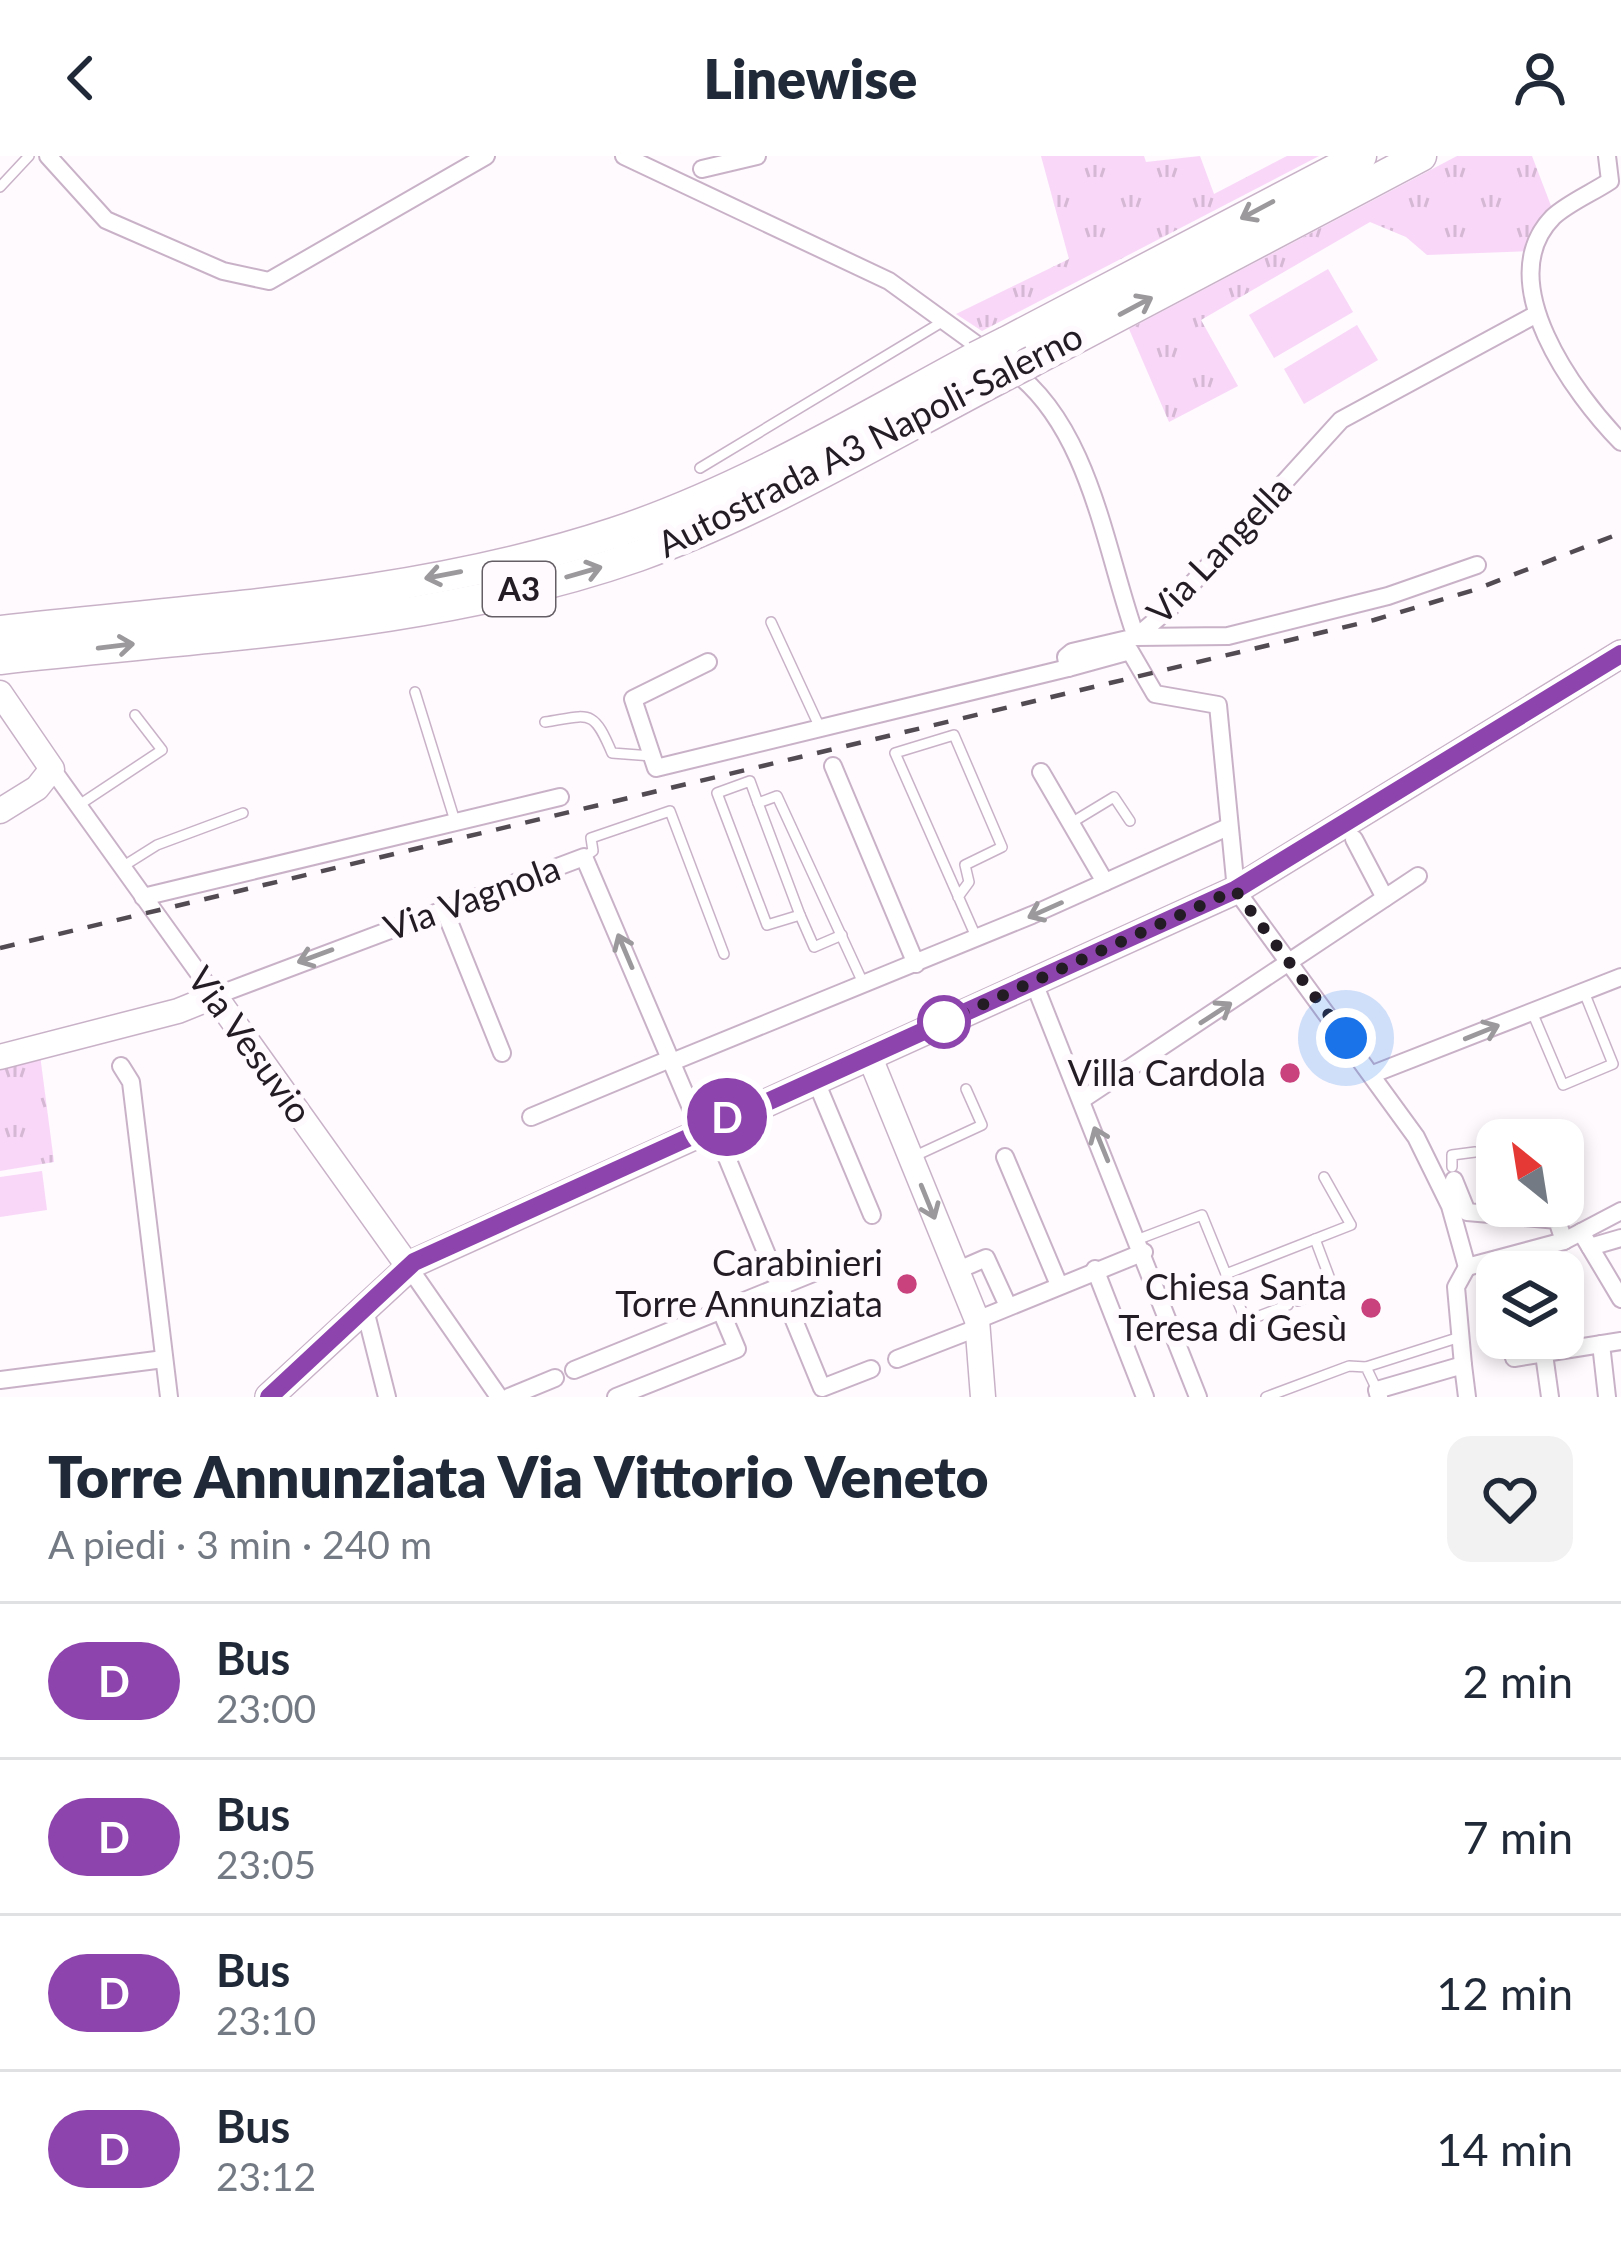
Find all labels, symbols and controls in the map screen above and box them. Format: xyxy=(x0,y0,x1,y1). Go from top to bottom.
icon: back xyxy=(48,45,114,111)
icon: person xyxy=(1507,45,1573,111)
text: Linewise xyxy=(704,46,917,111)
one-way arrow xyxy=(1240,200,1275,223)
one-way arrow xyxy=(1118,294,1153,317)
street label: Autostrada A3 Napoli-Salerno xyxy=(650,313,1089,566)
street label: Via Langella xyxy=(1137,466,1300,633)
one-way arrow xyxy=(564,560,602,582)
road number: A3 xyxy=(483,562,555,616)
one-way arrow xyxy=(425,565,464,588)
one-way arrow xyxy=(96,634,135,657)
street label: Via Vagnola xyxy=(378,845,566,949)
one-way arrow xyxy=(1028,900,1064,922)
one-way arrow xyxy=(612,934,634,970)
one-way arrow xyxy=(297,947,334,968)
street label: Via Vesuvio xyxy=(179,958,322,1131)
unlabelled marker xyxy=(919,997,969,1047)
one-way arrow xyxy=(1199,1000,1233,1025)
your location xyxy=(1316,1008,1376,1068)
one-way arrow xyxy=(1462,1019,1499,1041)
place label: Villa Cardola xyxy=(1068,1050,1266,1094)
marker: Villa Cardola xyxy=(1277,1060,1303,1086)
line badge: D xyxy=(688,1078,766,1156)
text: D xyxy=(711,1092,743,1142)
north arrow xyxy=(1476,1119,1584,1227)
map controls xyxy=(1476,1119,1584,1359)
one-way arrow xyxy=(1089,1126,1110,1163)
one-way arrow xyxy=(919,1183,940,1220)
place label: Carabinieri Torre Annunziata xyxy=(615,1240,883,1325)
button: layers xyxy=(1476,1251,1584,1359)
place label: Chiesa Santa Teresa di Gesù xyxy=(1118,1264,1347,1349)
marker: Carabinieri Torre Annunziata xyxy=(894,1271,920,1297)
marker: Chiesa Santa Teresa di Gesù xyxy=(1358,1295,1384,1321)
button: heart xyxy=(1447,1436,1573,1562)
text: Torre Annunziata Via Vittorio Veneto xyxy=(48,1442,989,1510)
text: A piedi · 3 min · 240 m xyxy=(48,1521,432,1567)
text: Bus xyxy=(216,1631,290,1685)
text: 2 min xyxy=(1462,1654,1573,1708)
text: D xyxy=(98,1656,130,1706)
text: 23:00 xyxy=(216,1685,316,1731)
text: Bus xyxy=(216,1787,290,1841)
text: 7 min xyxy=(1462,1810,1573,1864)
text: D xyxy=(98,1812,130,1862)
text: 23:05 xyxy=(216,1841,316,1887)
text: Bus xyxy=(216,1943,290,1997)
text: 12 min xyxy=(1436,1966,1573,2020)
text: D xyxy=(98,1968,130,2018)
text: 23:10 xyxy=(216,1997,316,2043)
text: Bus xyxy=(216,2099,290,2153)
text: 14 min xyxy=(1436,2122,1573,2176)
text: D xyxy=(98,2124,130,2174)
text: 23:12 xyxy=(216,2153,316,2199)

